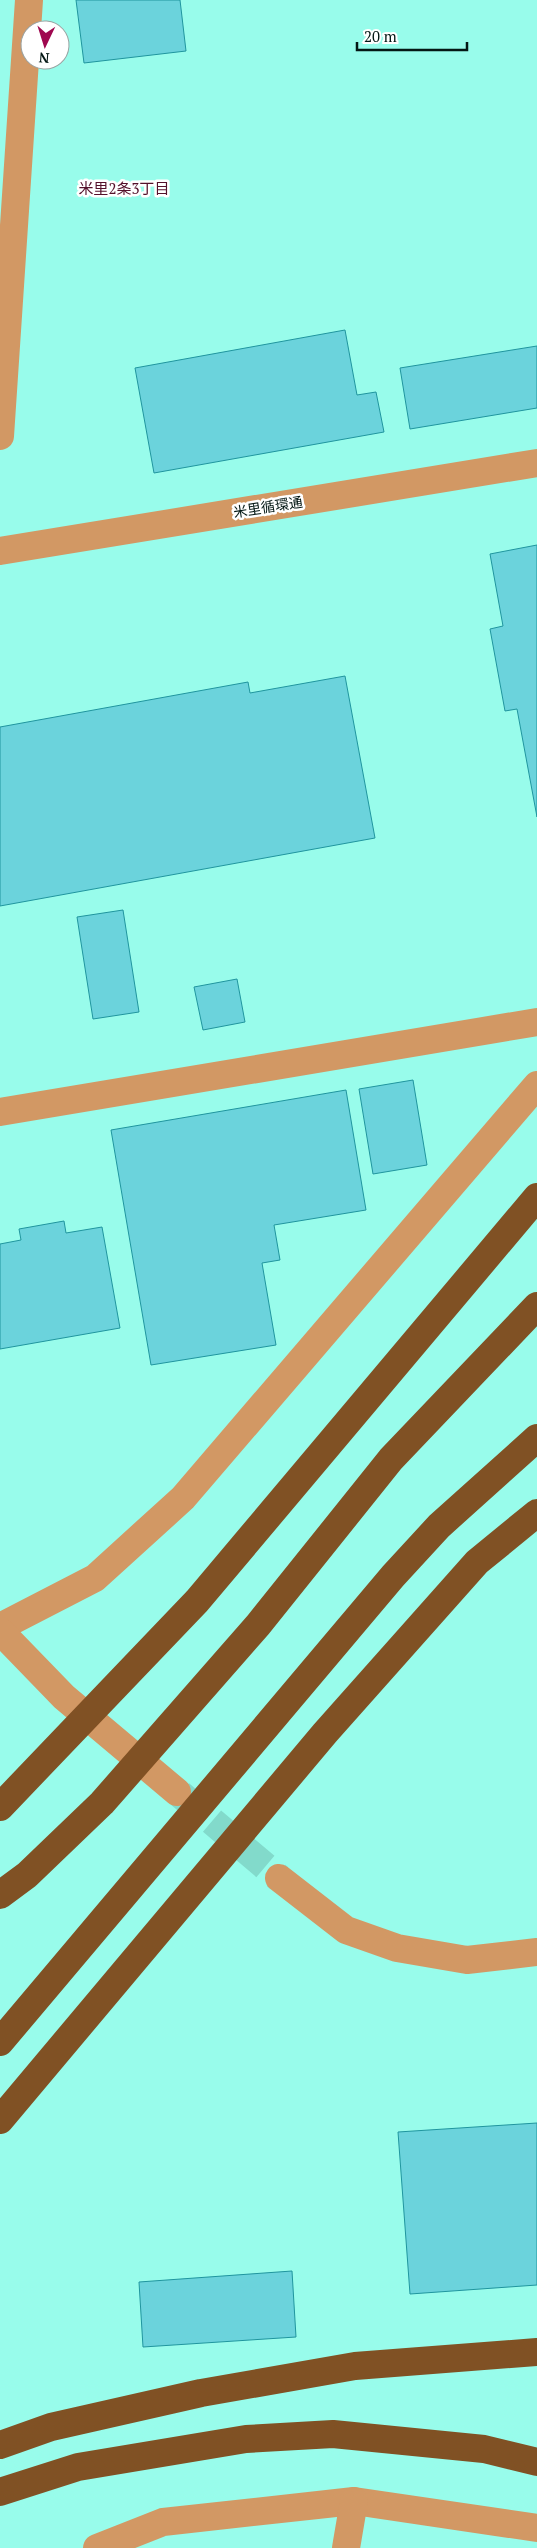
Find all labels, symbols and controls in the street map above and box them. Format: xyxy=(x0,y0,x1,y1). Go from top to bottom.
north arrow xyxy=(20,20,70,70)
scale bar xyxy=(357,20,467,52)
text: 20 m xyxy=(364,26,397,46)
text: N xyxy=(38,49,50,68)
district label: 米里2条3丁目 xyxy=(79,178,170,198)
street label: 米里循環通 xyxy=(232,492,304,521)

